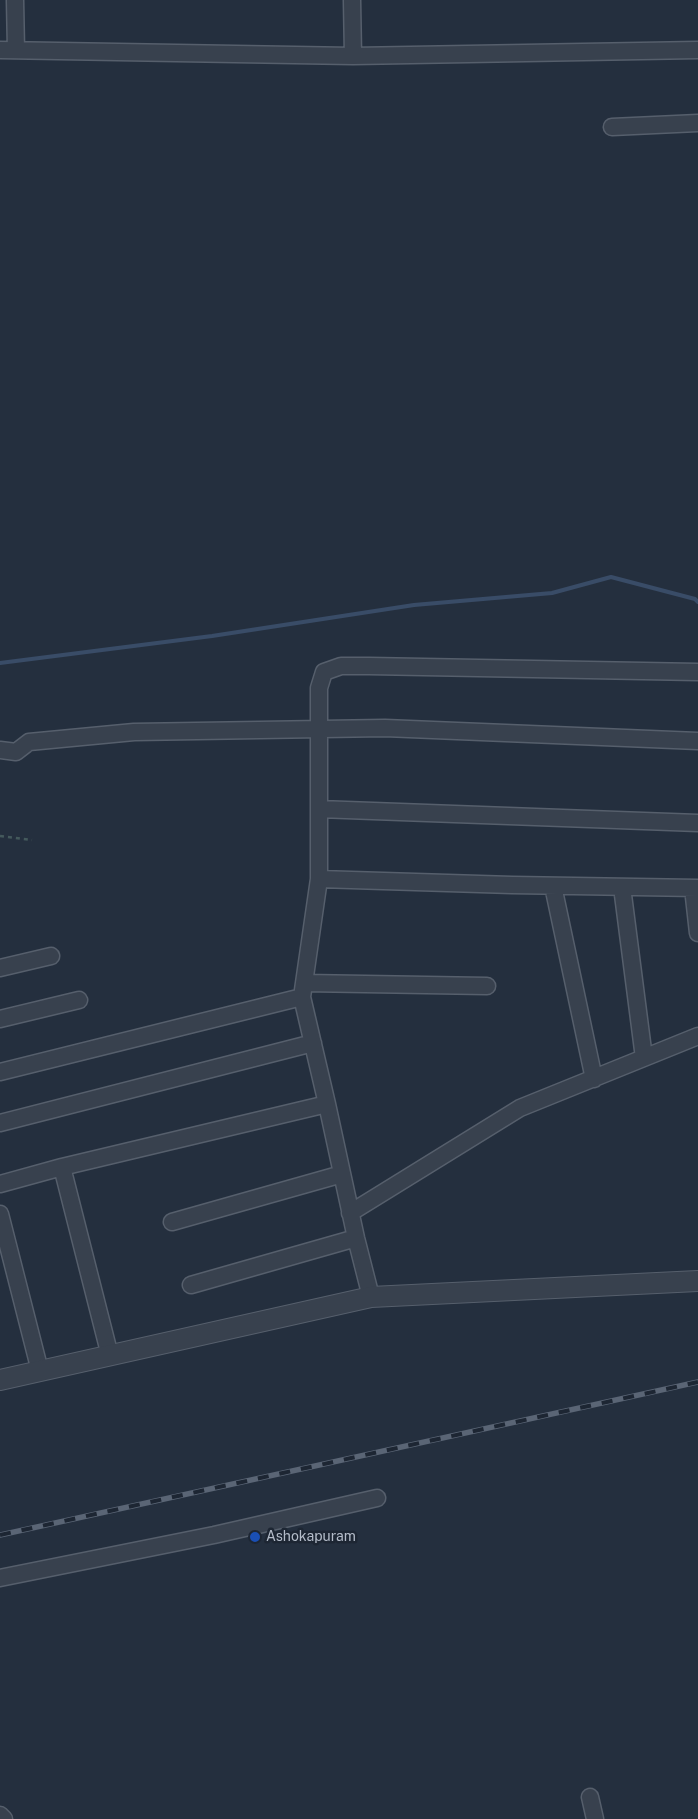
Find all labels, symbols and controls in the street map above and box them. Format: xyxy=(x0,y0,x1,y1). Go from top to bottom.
place label: Ashokapuram xyxy=(266,1529,356,1545)
marker: Ashokapuram xyxy=(248,1530,262,1544)

